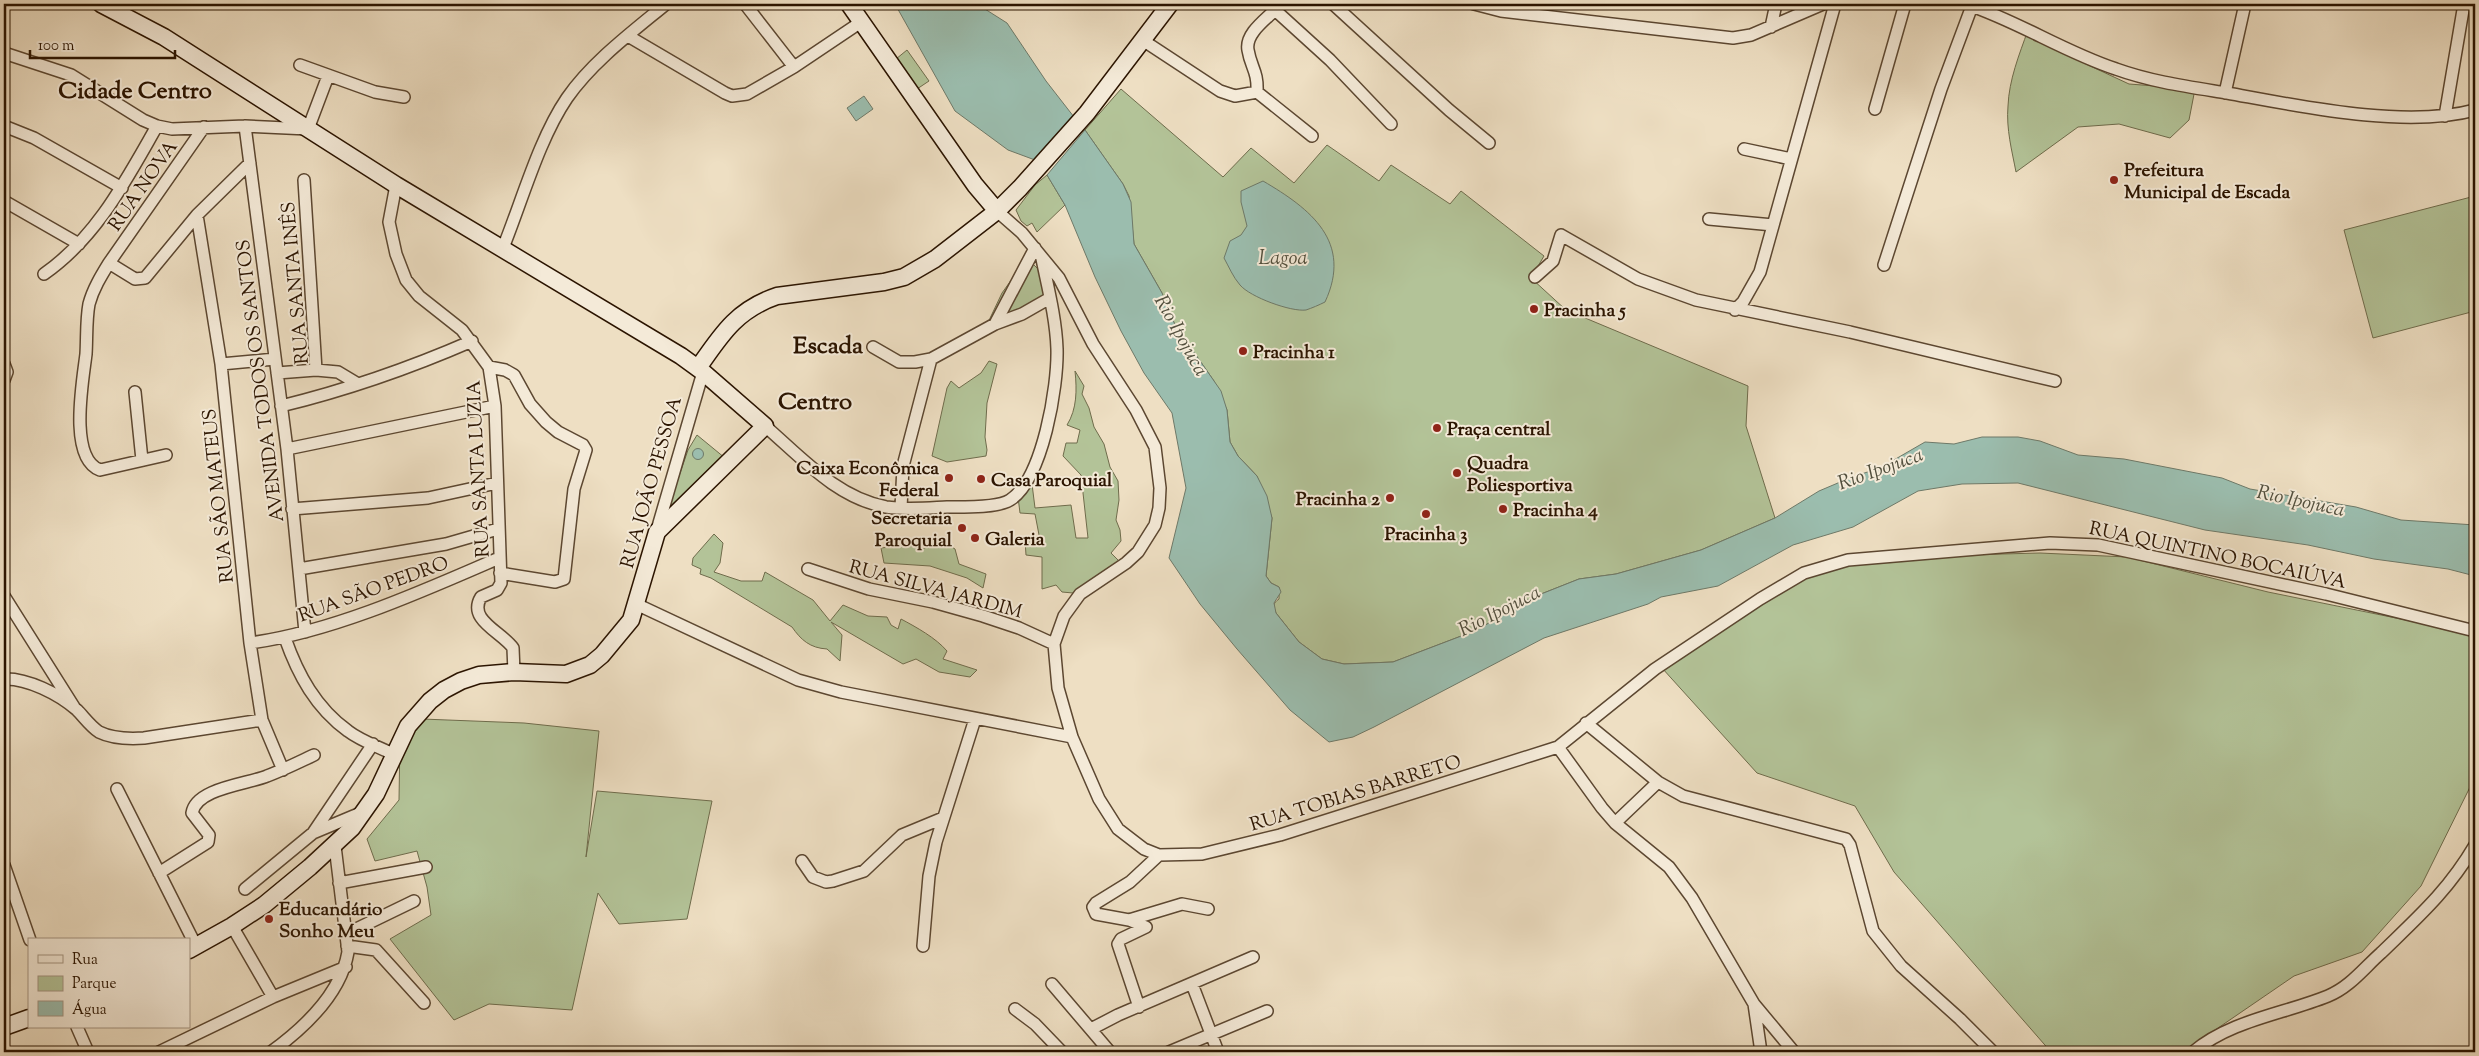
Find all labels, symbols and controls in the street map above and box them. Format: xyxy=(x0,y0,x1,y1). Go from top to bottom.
scale bar xyxy=(30,28,175,60)
text: 100 m xyxy=(38,36,75,57)
district label: Cidade Centro xyxy=(58,75,212,109)
street label: RUA NOVA xyxy=(103,135,186,237)
place label: Prefeitura Municipal de Escada xyxy=(2124,158,2290,207)
marker: Prefeitura Municipal de Escada xyxy=(2108,174,2120,186)
street label: RUA SANTA INÊS xyxy=(276,200,317,365)
street label: AVENIDA TODOS OS SANTOS xyxy=(231,238,292,524)
water label: Lagoa xyxy=(1258,245,1308,274)
water label: Rio Ipojuca xyxy=(1146,290,1214,382)
place label: Pracinha 5 xyxy=(1544,298,1626,325)
marker: Pracinha 5 xyxy=(1528,303,1540,315)
district label: Escada xyxy=(793,330,864,364)
place label: Pracinha 1 xyxy=(1253,340,1335,367)
marker: Pracinha 1 xyxy=(1237,345,1249,357)
street label: RUA SANTA LUZIA xyxy=(461,379,498,558)
district label: Centro xyxy=(778,386,852,420)
street label: RUA JOÃO PESSOA xyxy=(615,393,690,572)
street label: RUA SÃO MATEUS xyxy=(197,407,242,584)
place label: Praça central xyxy=(1447,417,1551,444)
marker: Praça central xyxy=(1431,422,1443,434)
water label: Rio Ipojuca xyxy=(1834,442,1928,499)
place label: Quadra Poliesportiva xyxy=(1467,451,1573,500)
place label: Caixa Econômica Federal xyxy=(796,456,940,505)
marker: Quadra Poliesportiva xyxy=(1451,467,1463,479)
place label: Casa Paroquial xyxy=(991,468,1113,495)
marker: Caixa Econômica Federal xyxy=(943,472,955,484)
marker: Casa Paroquial xyxy=(975,473,987,485)
water label: Rio Ipojuca xyxy=(2254,479,2347,526)
place label: Pracinha 2 xyxy=(1296,487,1380,514)
marker: Pracinha 2 xyxy=(1384,492,1396,504)
place label: Pracinha 4 xyxy=(1513,498,1598,525)
marker: Pracinha 4 xyxy=(1497,503,1509,515)
place label: Secretaria Paroquial xyxy=(871,506,953,555)
marker: Pracinha 3 xyxy=(1420,508,1432,520)
street label: RUA QUINTINO BOCAIÚVA xyxy=(2086,516,2349,597)
marker: Secretaria Paroquial xyxy=(956,522,968,534)
place label: Pracinha 3 xyxy=(1385,522,1468,549)
place label: Galeria xyxy=(985,527,1045,554)
marker: Galeria xyxy=(969,532,981,544)
street label: RUA SÃO PEDRO xyxy=(295,551,453,630)
street label: RUA SILVA JARDIM xyxy=(846,554,1026,627)
water label: Rio Ipojuca xyxy=(1454,579,1546,645)
street label: RUA TOBIAS BARRETO xyxy=(1247,749,1465,839)
place label: Educandário Sonho Meu xyxy=(279,897,383,946)
marker: Educandário Sonho Meu xyxy=(263,913,275,925)
legend xyxy=(28,938,190,1028)
text: Rua xyxy=(72,950,98,971)
text: Parque xyxy=(72,974,116,995)
text: Água xyxy=(72,999,107,1021)

